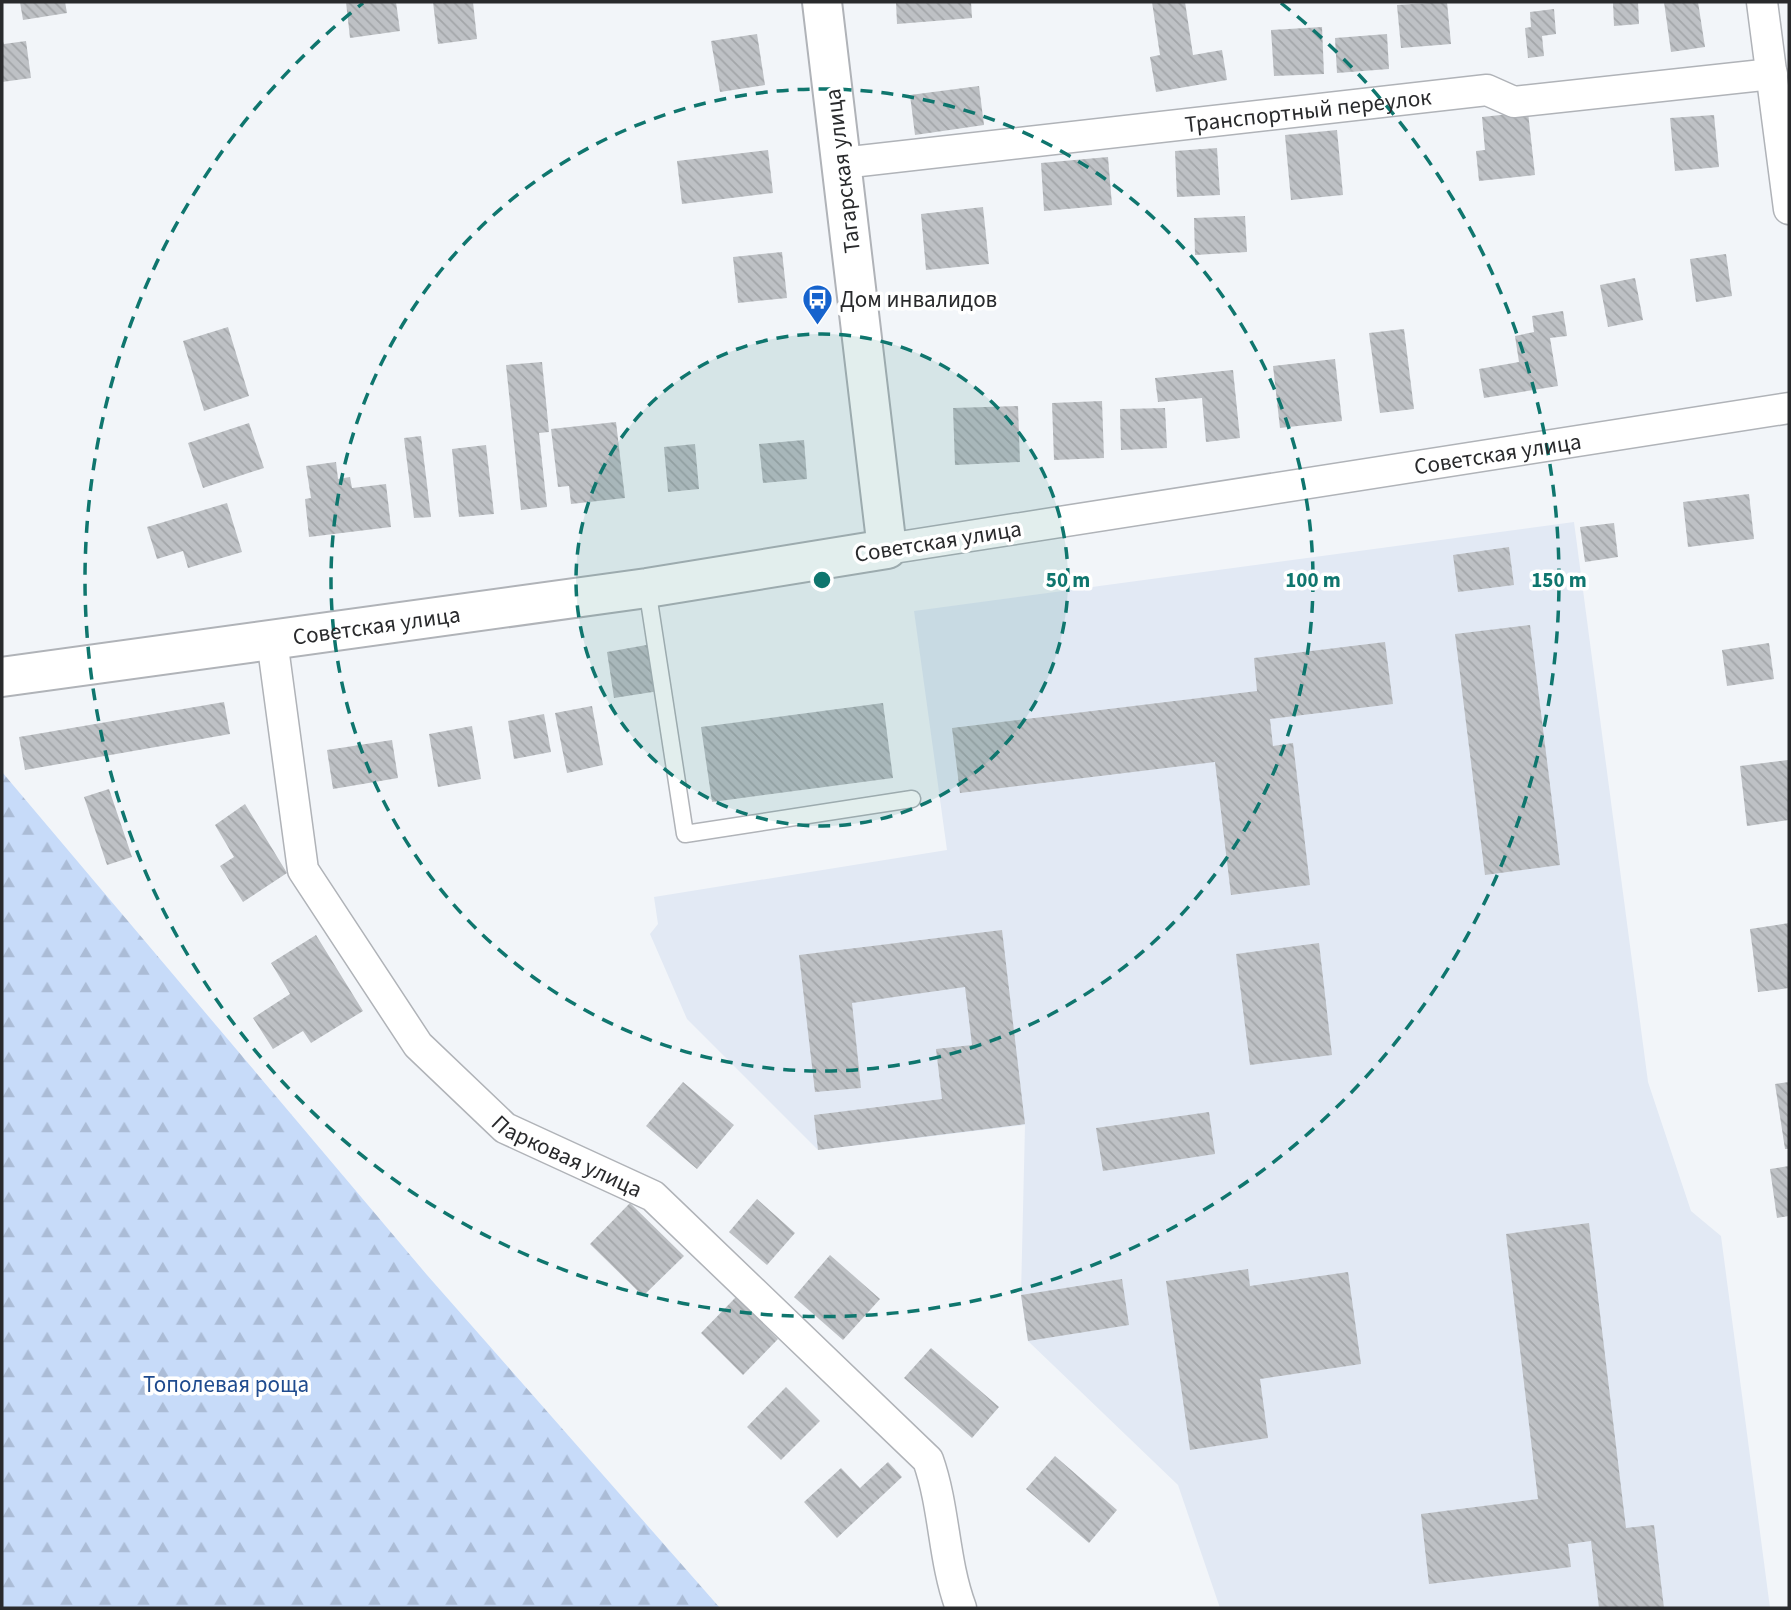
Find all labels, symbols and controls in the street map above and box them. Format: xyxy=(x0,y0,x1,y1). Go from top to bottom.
street label: Транспортный переулок xyxy=(1183,80,1434,141)
street label: Тагарская улица xyxy=(816,87,869,255)
bus stop icon: Дом инвалидов xyxy=(800,282,834,326)
place label: Дом инвалидов xyxy=(840,283,997,316)
street label: Советская улица xyxy=(1412,425,1584,483)
street label: Советская улица xyxy=(852,512,1024,571)
text: 50 m xyxy=(1046,565,1090,595)
text: 100 m xyxy=(1285,565,1341,595)
text: 150 m xyxy=(1531,565,1587,595)
centre of rings xyxy=(810,568,834,592)
street label: Советская улица xyxy=(291,598,462,654)
street label: Парковая улица xyxy=(484,1107,648,1206)
park label: Тополевая роща xyxy=(143,1368,309,1401)

